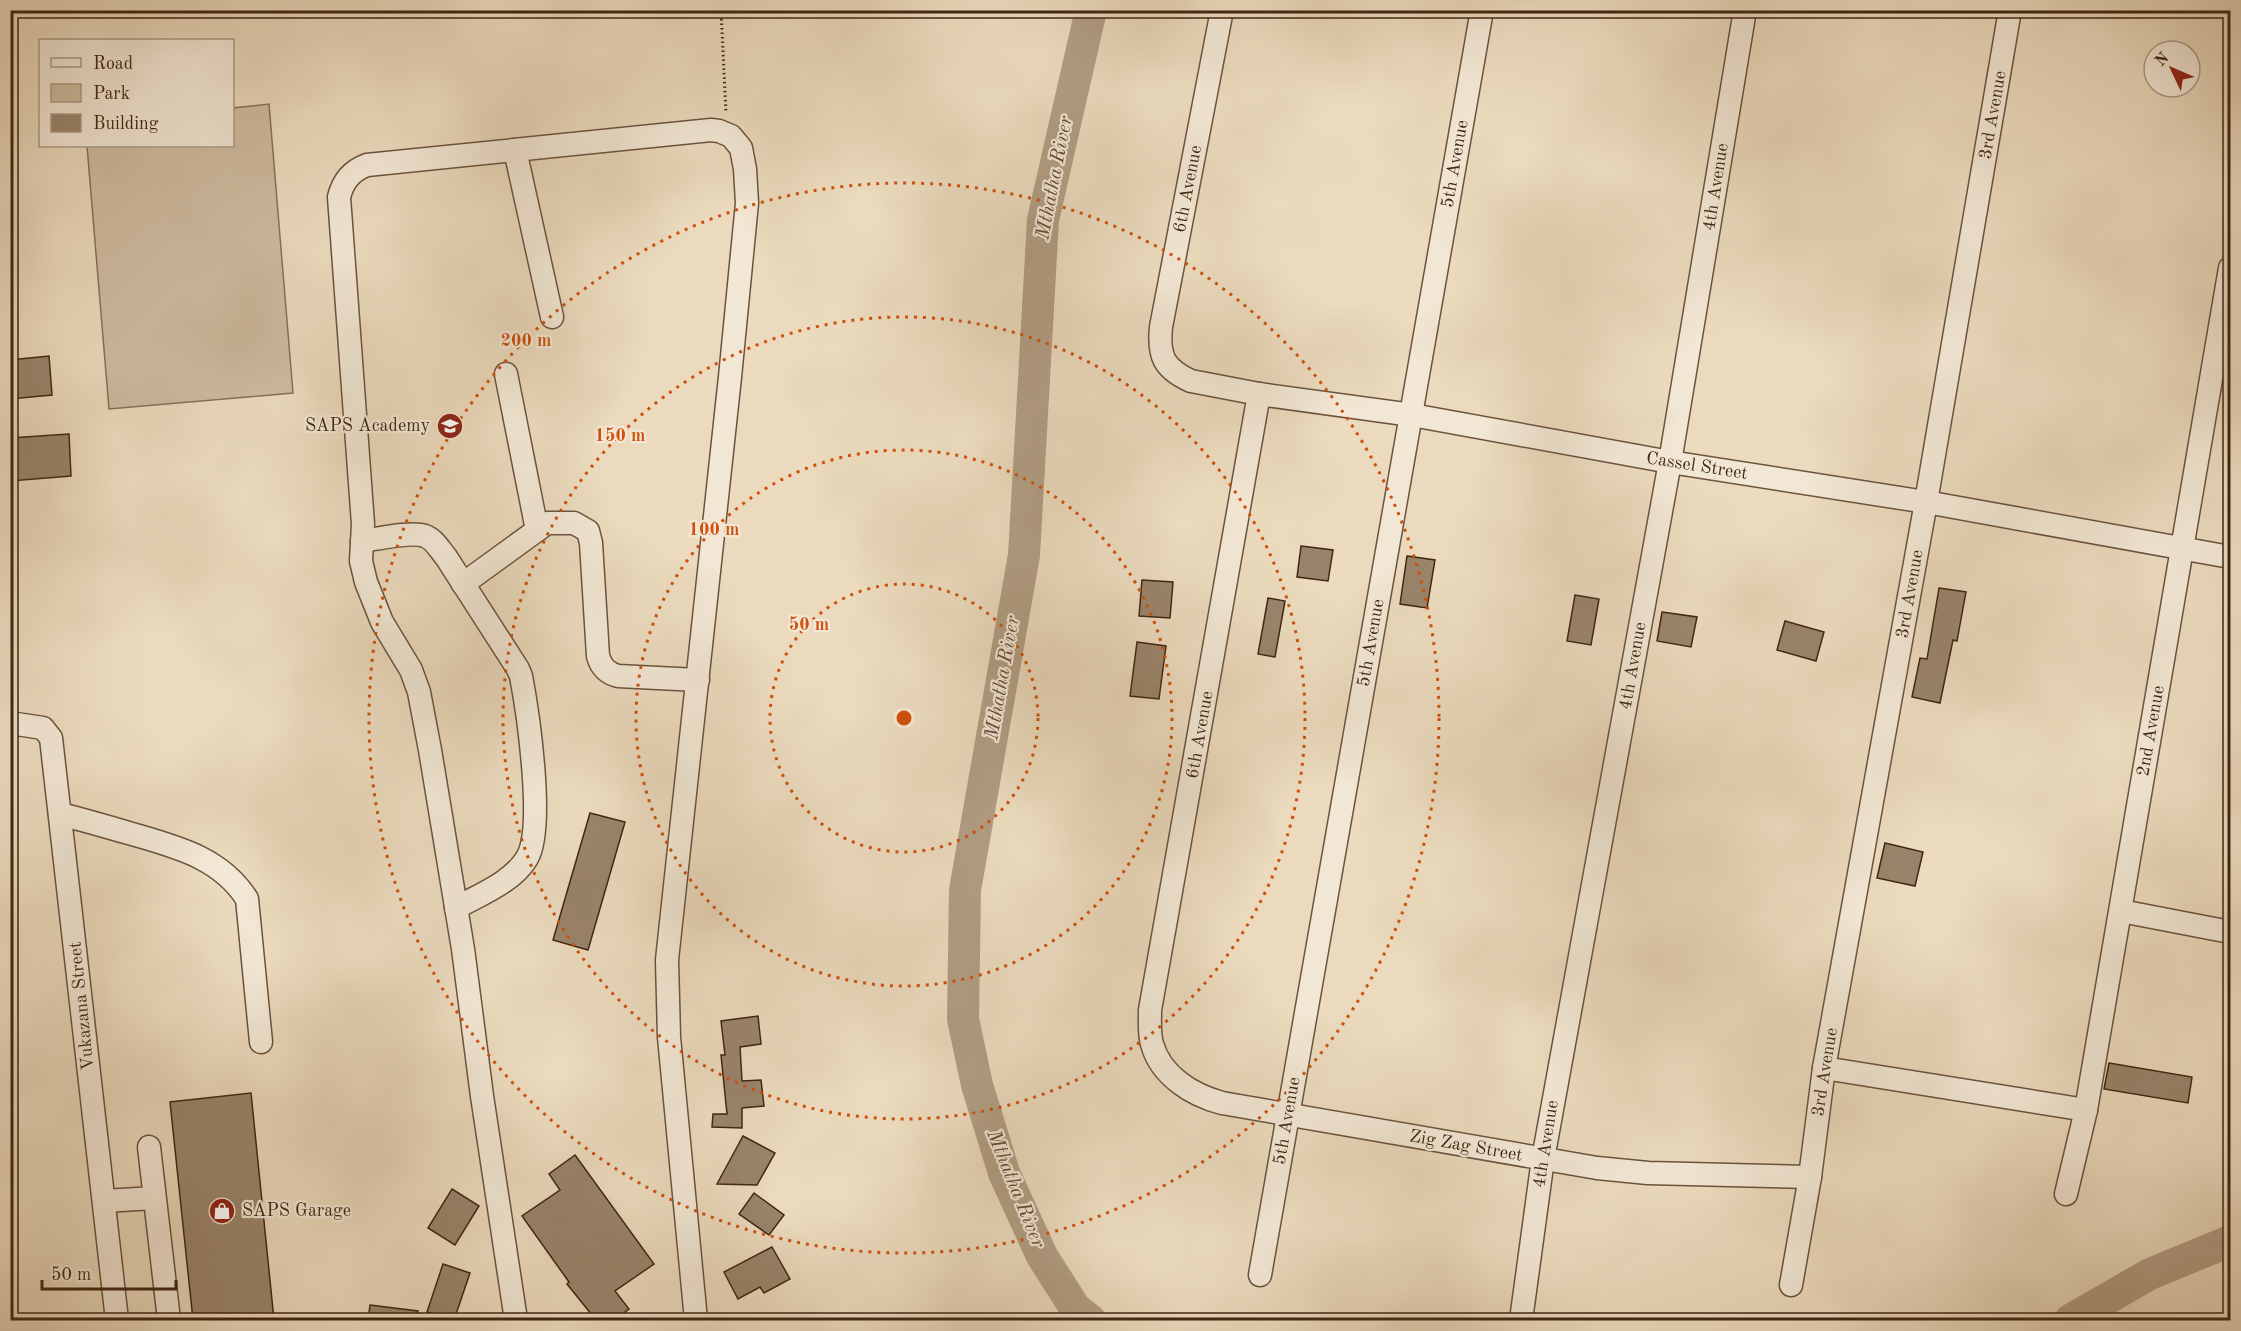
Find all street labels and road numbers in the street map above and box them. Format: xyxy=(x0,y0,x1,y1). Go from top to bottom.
street label: 3rd Avenue xyxy=(1976,69,2010,161)
street label: 5th Avenue xyxy=(1438,119,1472,209)
street label: 4th Avenue xyxy=(1700,142,1732,232)
street label: 6th Avenue xyxy=(1171,144,1205,234)
street label: Cassel Street xyxy=(1645,449,1749,483)
street label: 3rd Avenue xyxy=(1893,548,1927,640)
street label: 5th Avenue xyxy=(1354,598,1388,688)
street label: 4th Avenue xyxy=(1616,621,1650,711)
street label: 2nd Avenue xyxy=(2134,684,2168,778)
street label: 6th Avenue xyxy=(1183,690,1217,780)
street label: Vukazana Street xyxy=(66,941,98,1071)
street label: 3rd Avenue xyxy=(1809,1026,1841,1118)
street label: 5th Avenue xyxy=(1270,1076,1304,1166)
street label: 4th Avenue xyxy=(1530,1099,1562,1189)
street label: Zig Zag Street xyxy=(1408,1127,1524,1165)

